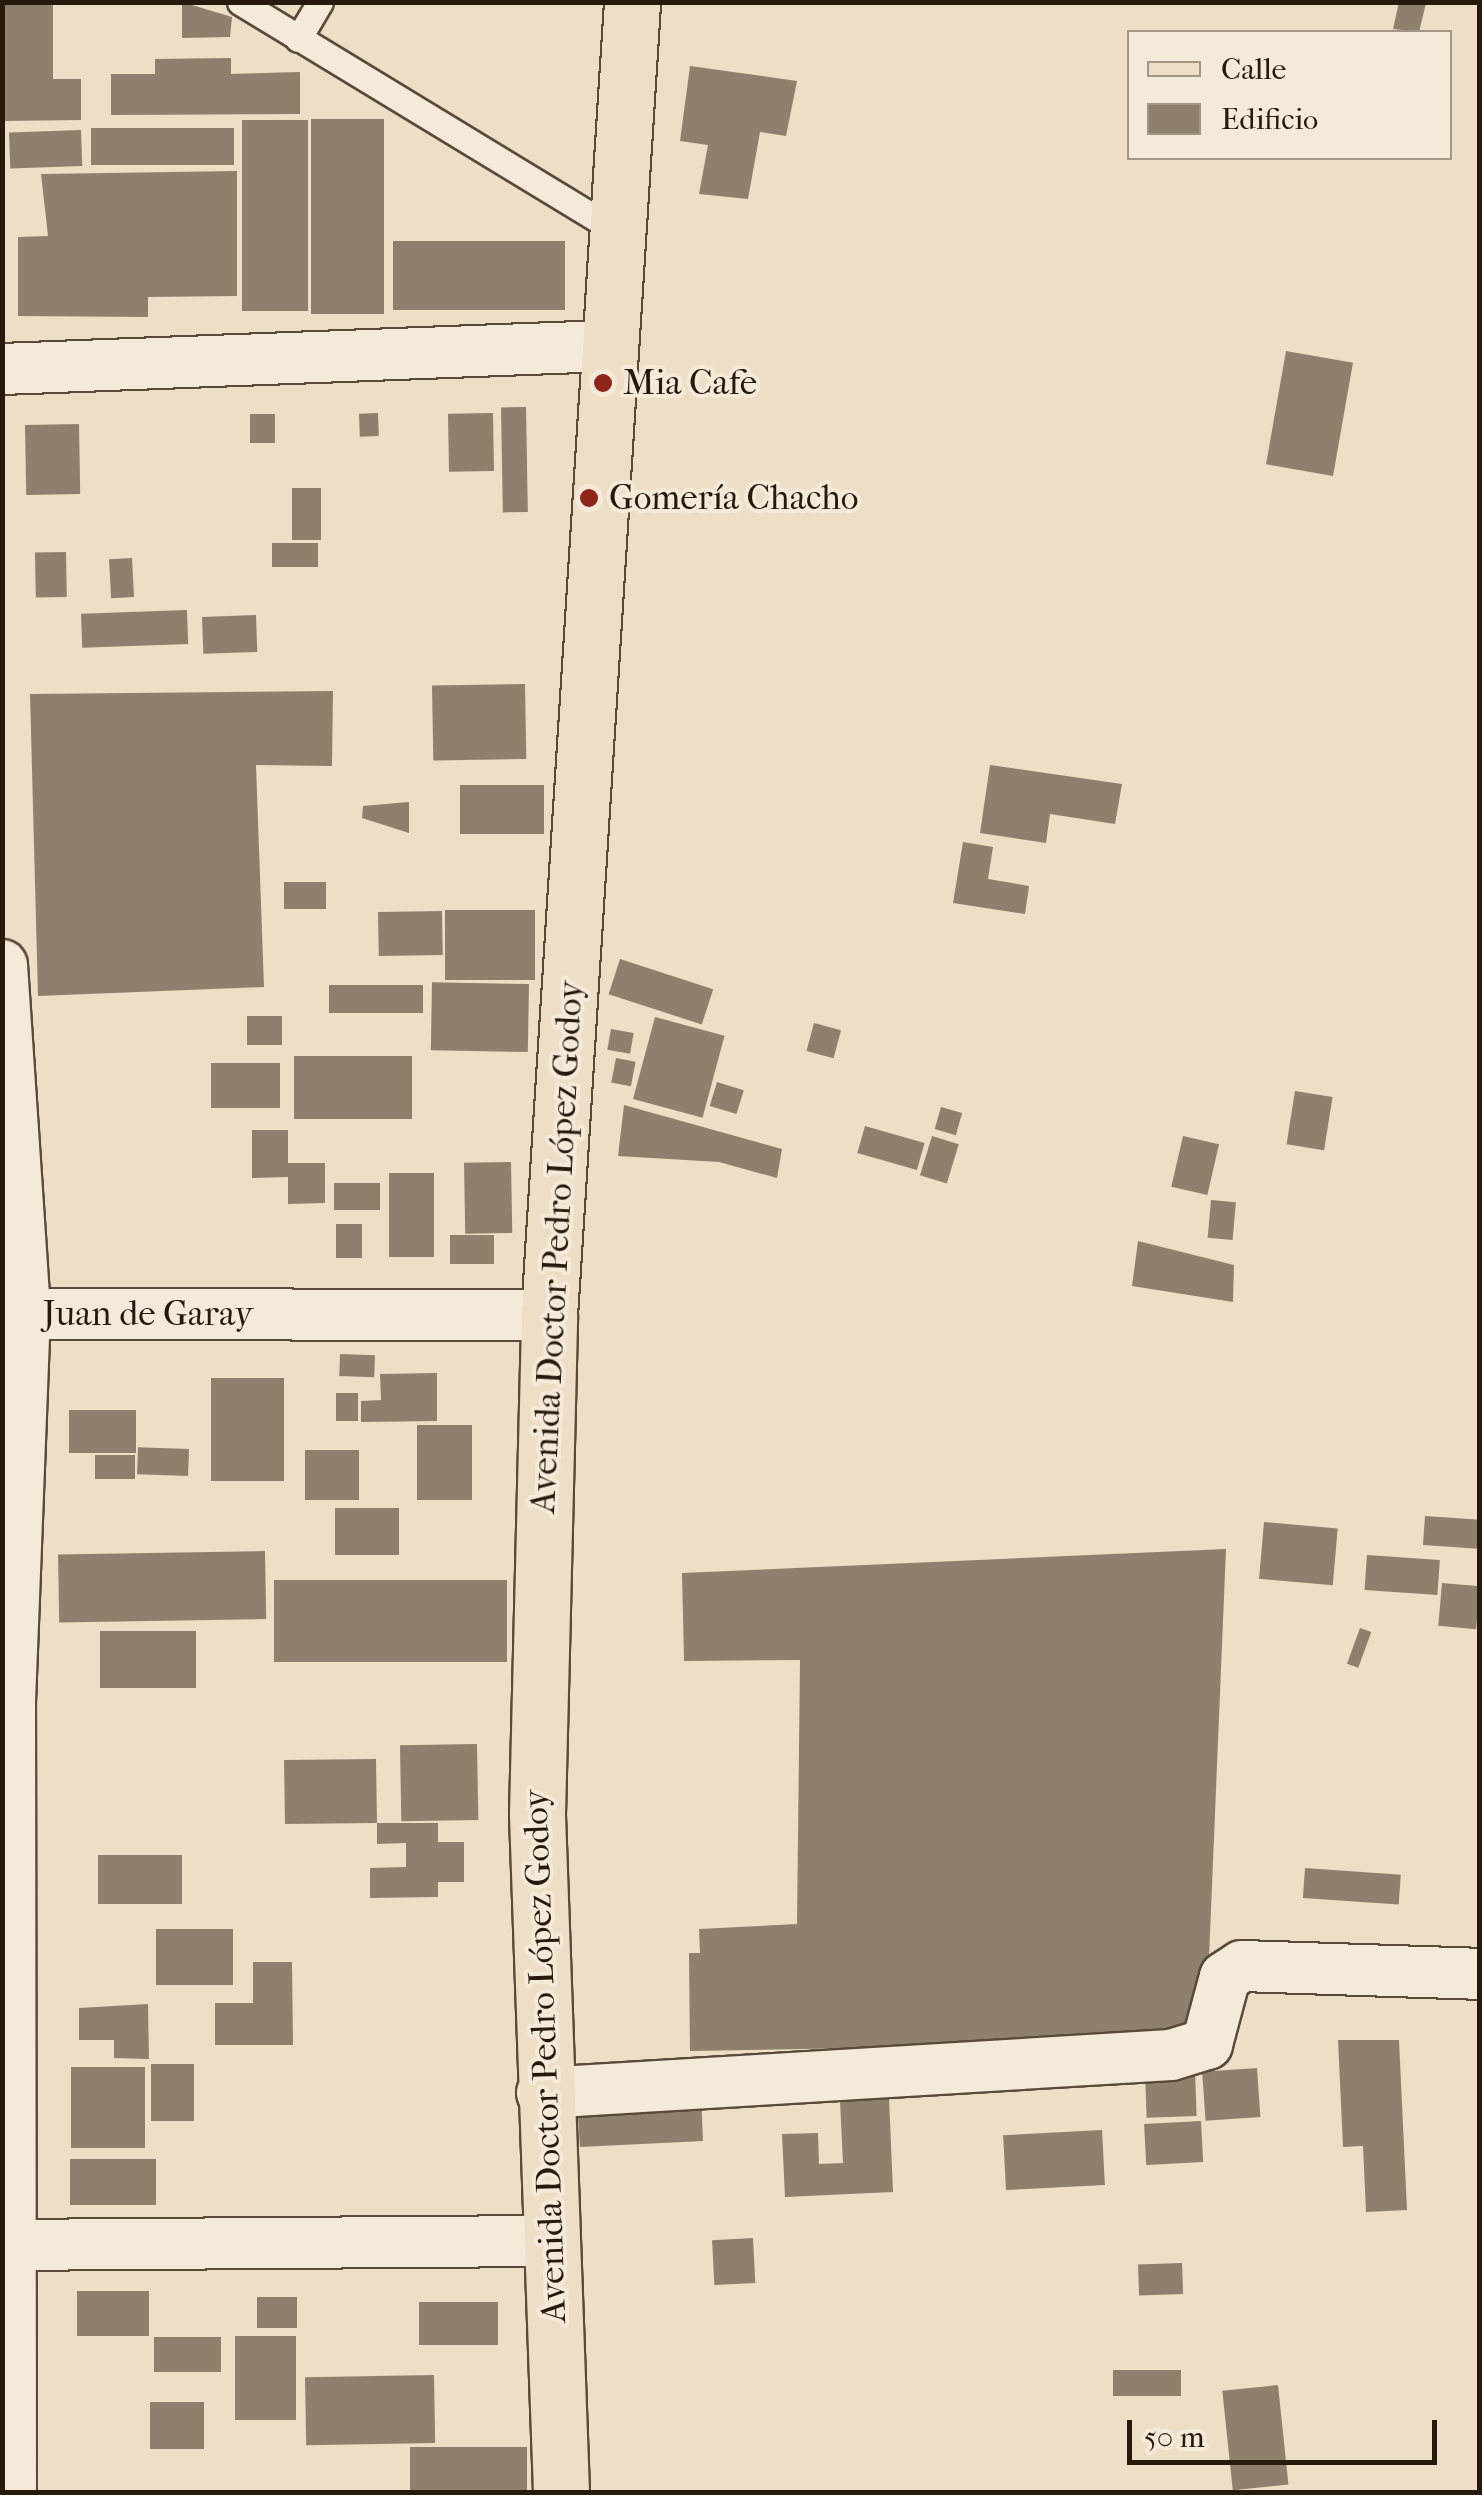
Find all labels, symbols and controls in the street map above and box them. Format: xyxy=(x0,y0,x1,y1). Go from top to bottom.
legend xyxy=(1127,30,1452,160)
text: Calle xyxy=(1221,52,1286,87)
text: Edificio xyxy=(1221,102,1318,137)
place label: Mia Cafe xyxy=(623,362,757,404)
marker: Mia Cafe xyxy=(592,372,614,394)
place label: Gomería Chacho xyxy=(609,477,858,519)
marker: Gomería Chacho xyxy=(578,487,600,509)
street label: Avenida Doctor Pedro López Godoy xyxy=(522,980,592,1514)
street label: Juan de Garay xyxy=(43,1293,253,1335)
street label: Avenida Doctor Pedro López Godoy xyxy=(515,1789,575,2323)
scale bar xyxy=(1132,2400,1442,2462)
text: 50 m xyxy=(1144,2420,1205,2455)

